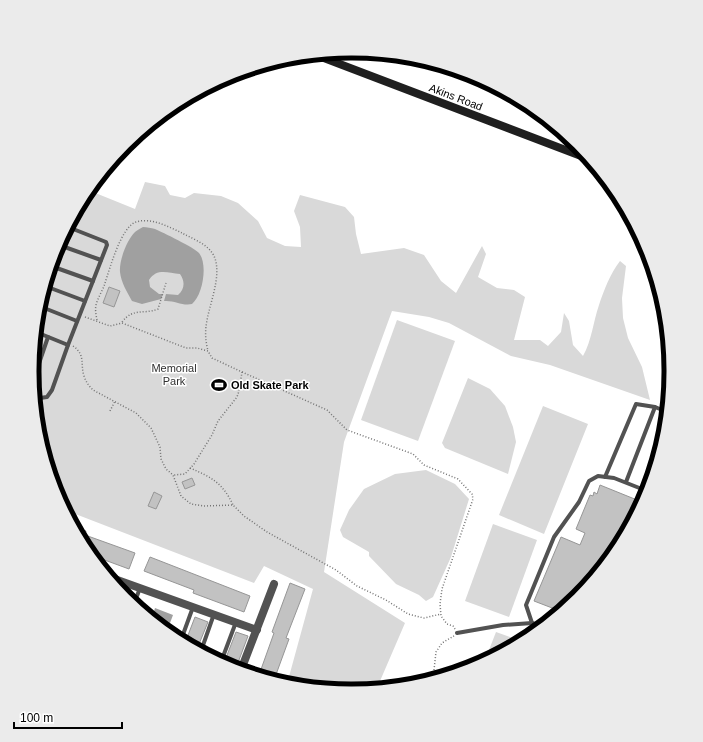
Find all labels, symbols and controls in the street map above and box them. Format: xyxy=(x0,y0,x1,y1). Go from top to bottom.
street label: Akins Road xyxy=(428,81,484,113)
park label: Memorial Park xyxy=(151,362,197,387)
sports icon: Old Skate Park xyxy=(210,376,228,394)
place label: Old Skate Park xyxy=(231,379,310,391)
scale bar xyxy=(14,704,122,730)
text: 100 m xyxy=(20,711,53,725)

